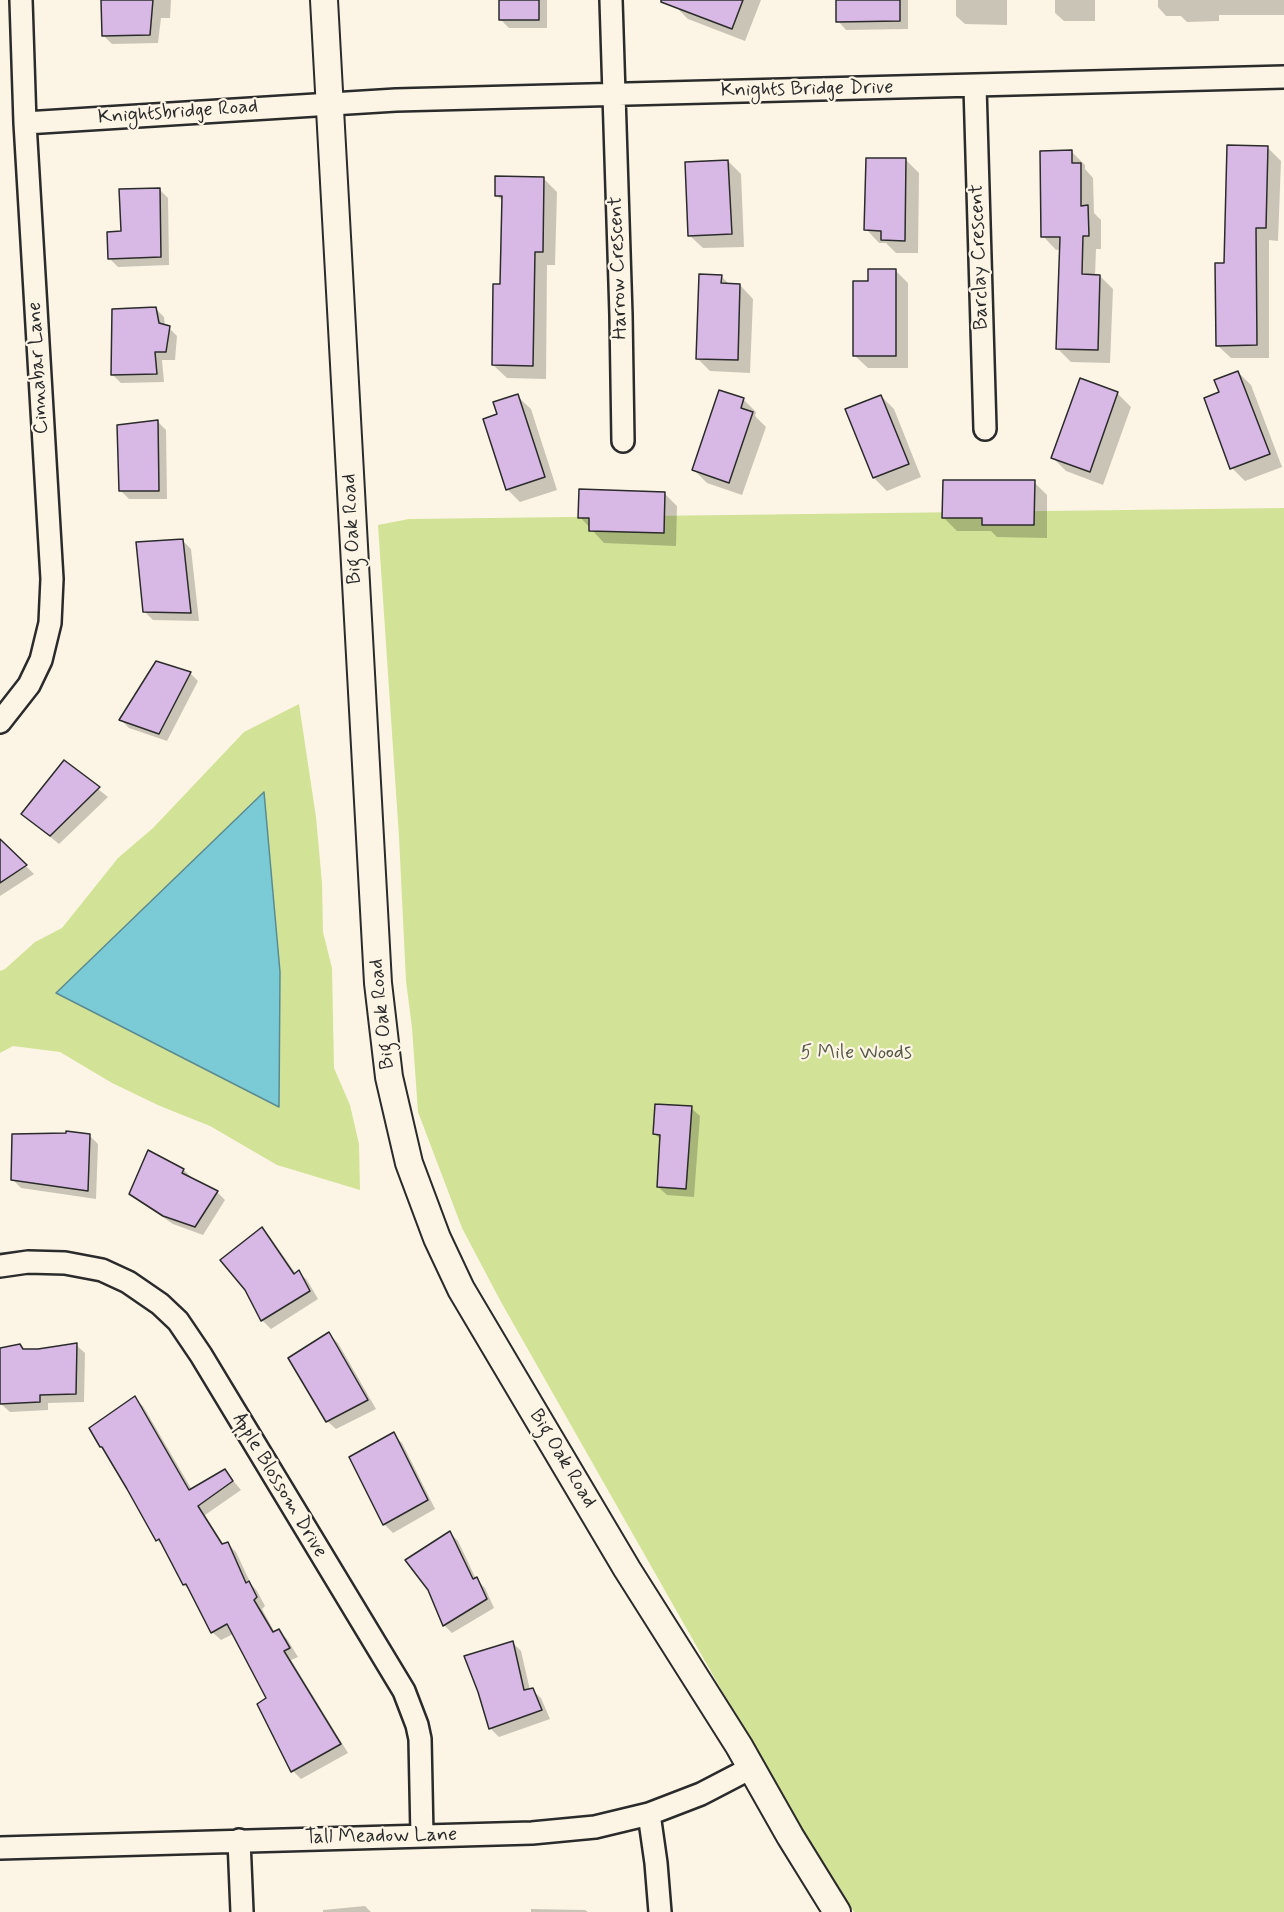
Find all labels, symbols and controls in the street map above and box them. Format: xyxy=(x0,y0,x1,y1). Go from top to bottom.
street label: Knights Bridge Drive xyxy=(720,76,894,104)
street label: Knightsbridge Road xyxy=(97,95,259,131)
street label: Barclay Crescent xyxy=(965,184,995,330)
street label: Harrow Crescent xyxy=(605,196,633,340)
street label: Cinnabar Lane xyxy=(24,301,54,435)
street label: Big Oak Road xyxy=(338,473,368,585)
street label: Big Oak Road xyxy=(365,958,401,1070)
park label: 5 Mile Woods xyxy=(800,1042,912,1066)
street label: Big Oak Road xyxy=(523,1405,601,1513)
street label: Apple Blossom Drive xyxy=(226,1409,332,1563)
street label: Tall Meadow Lane xyxy=(305,1824,457,1850)

